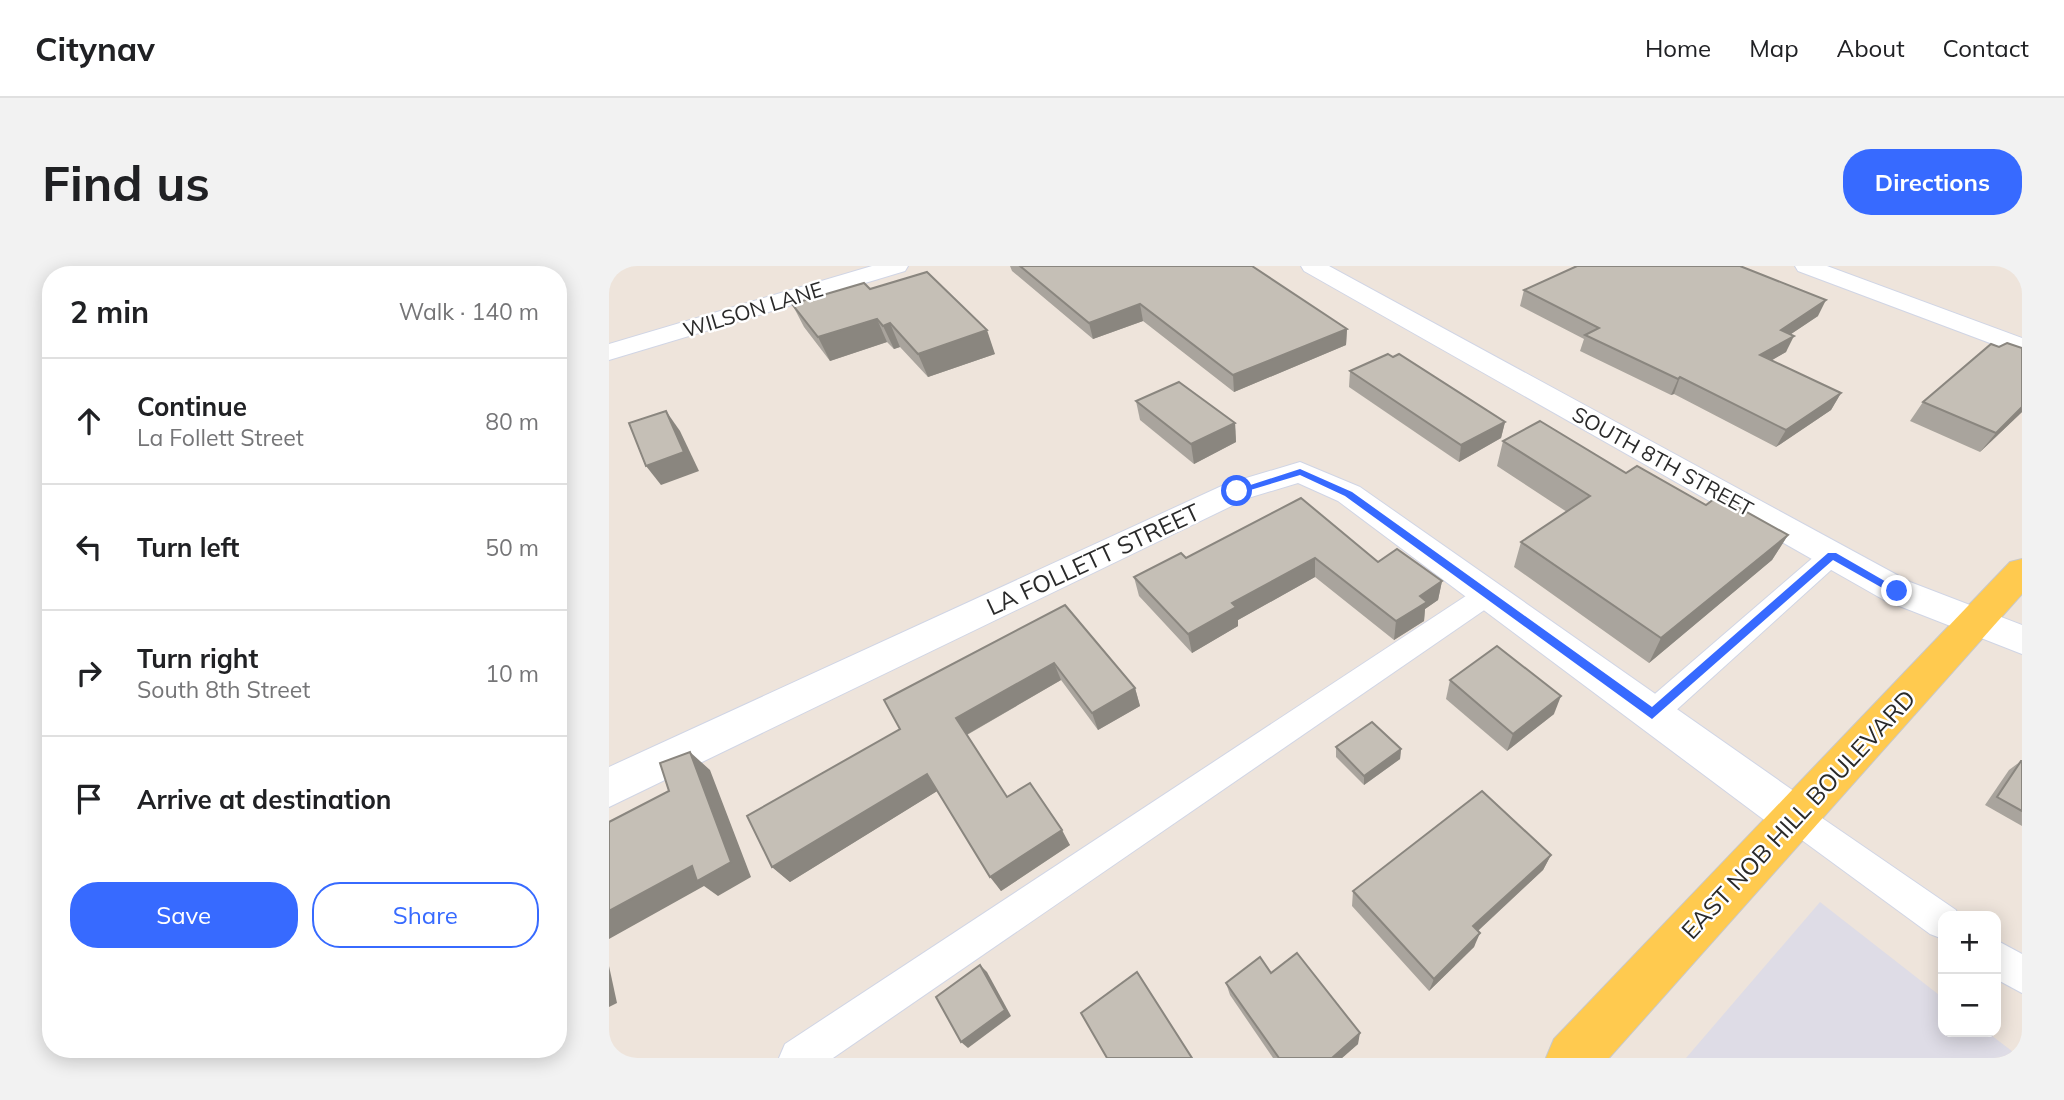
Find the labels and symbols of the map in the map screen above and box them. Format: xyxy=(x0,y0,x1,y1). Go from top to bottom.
street label: WILSON LANE xyxy=(680,275,826,343)
street label: SOUTH 8TH STREET xyxy=(1568,400,1758,522)
route start xyxy=(1221,475,1252,506)
street label: LA FOLLETT STREET xyxy=(982,496,1205,622)
route end xyxy=(1881,575,1912,606)
street label: EAST NOB HILL BOULEVARD xyxy=(1675,683,1921,945)

